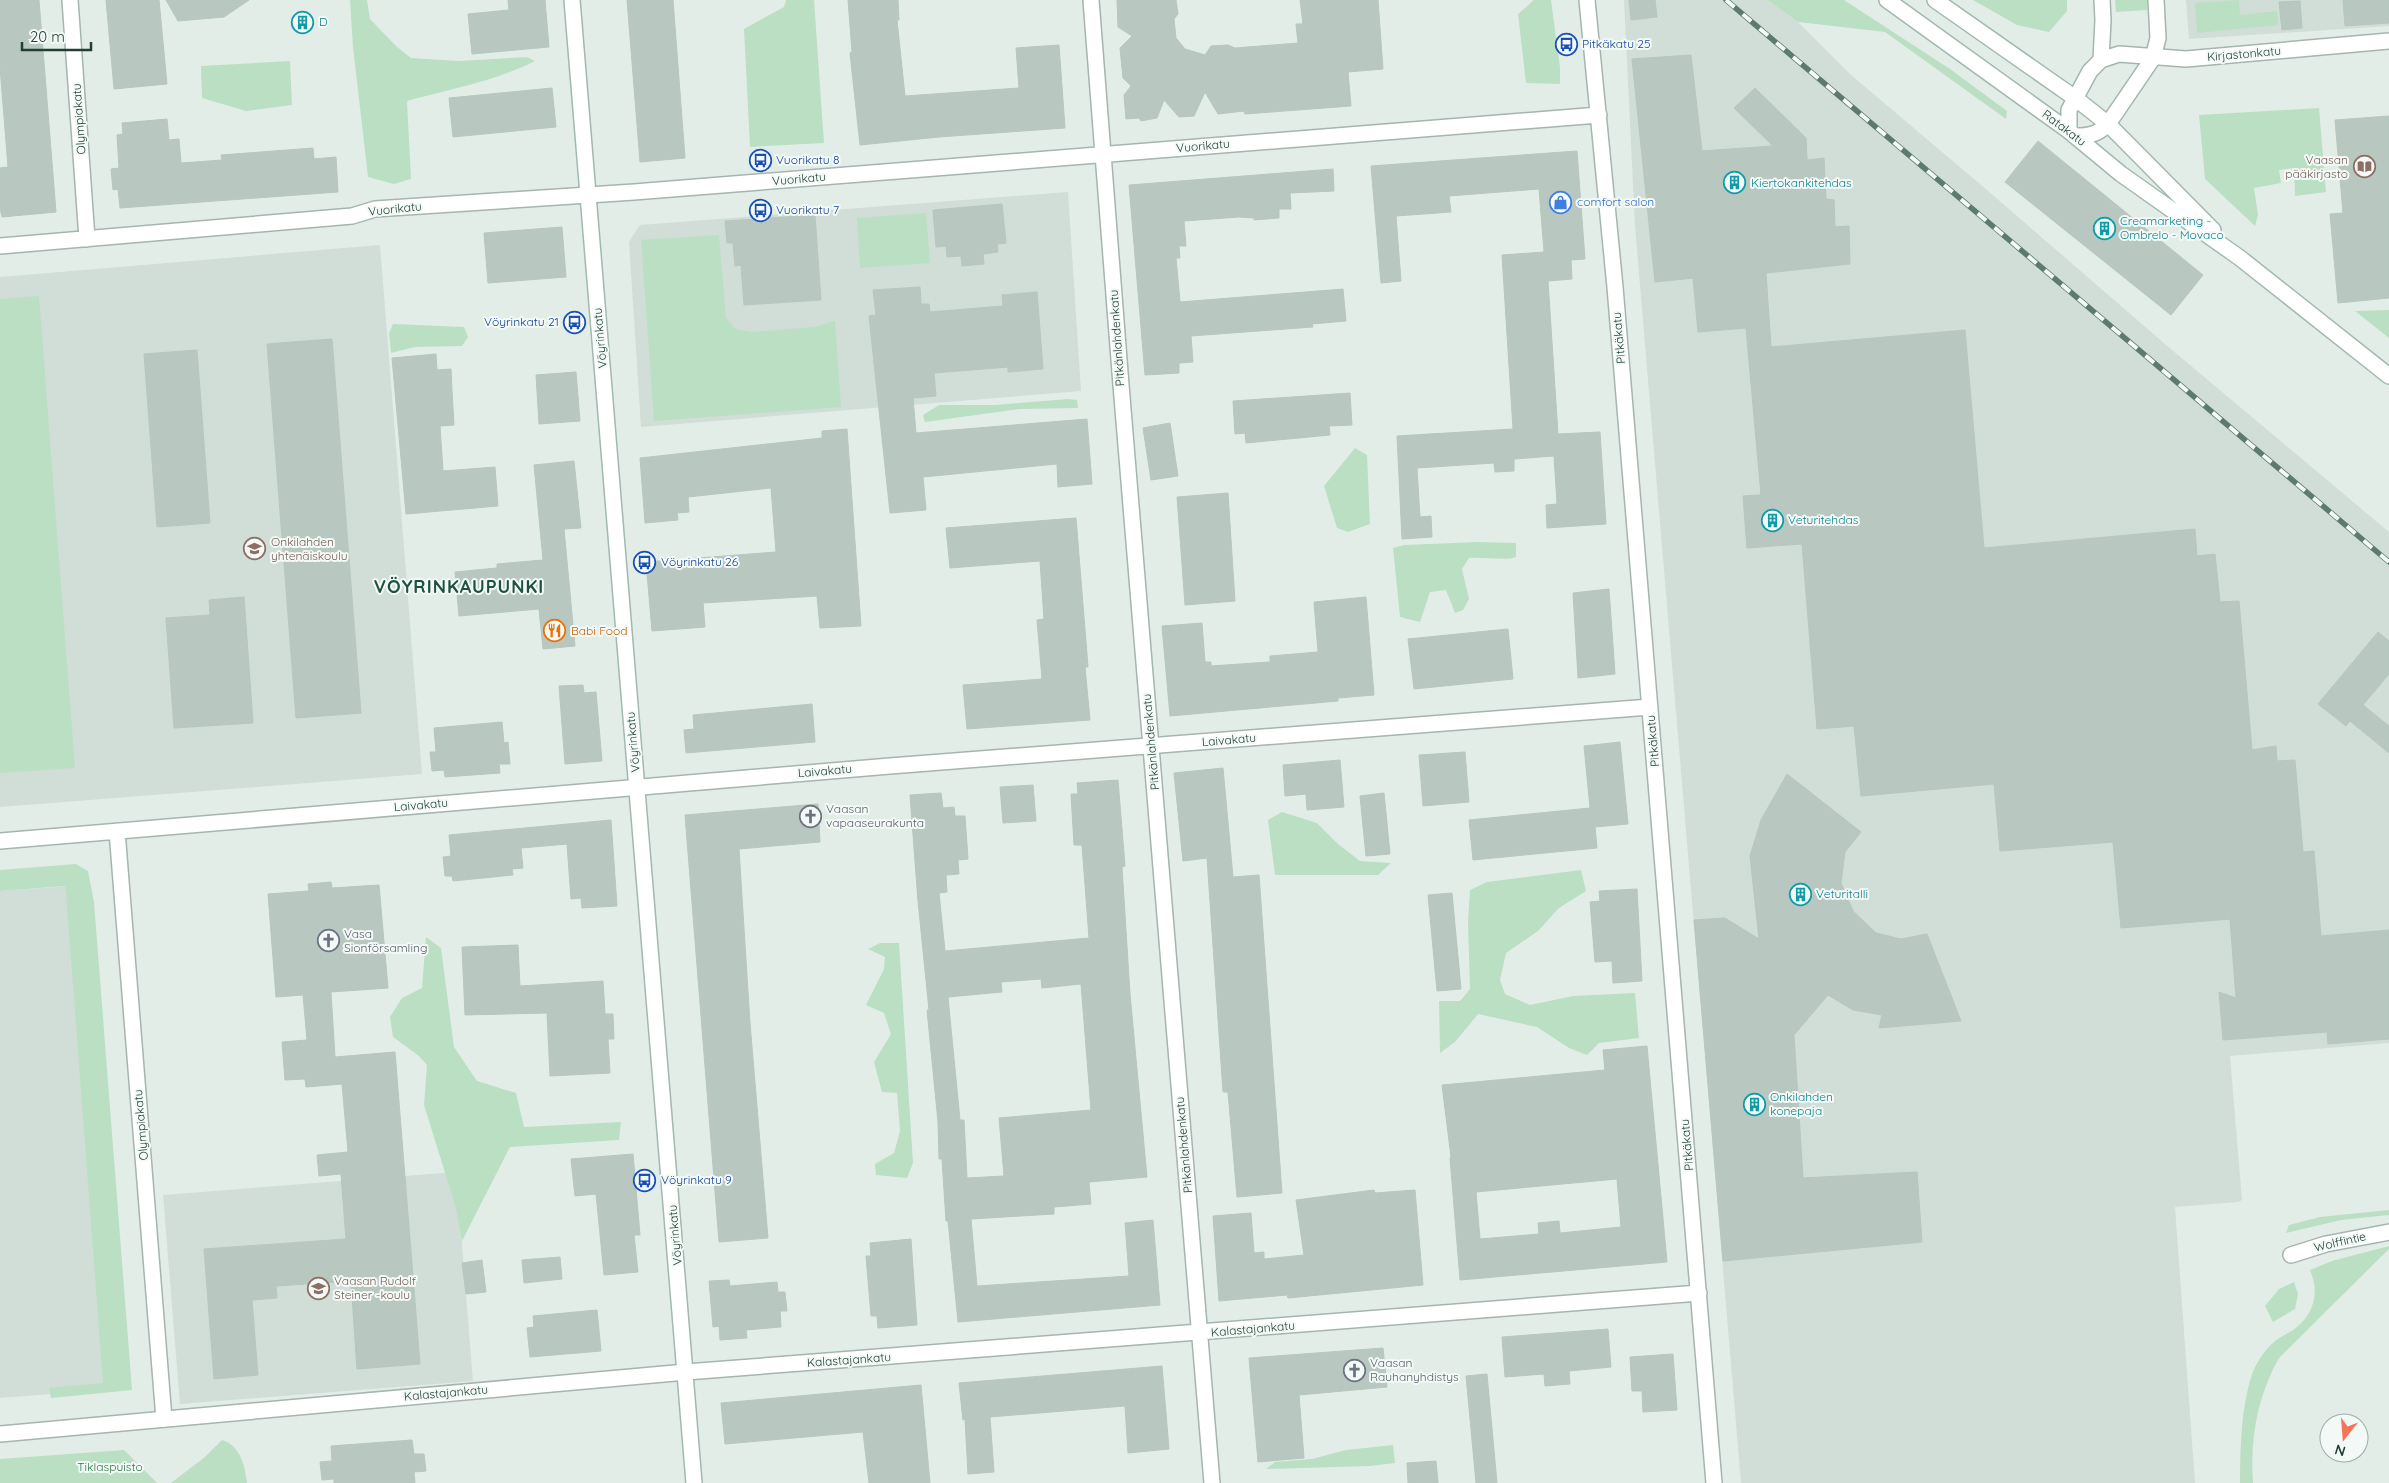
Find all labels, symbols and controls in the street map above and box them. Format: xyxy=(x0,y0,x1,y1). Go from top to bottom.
building icon: D xyxy=(291,10,315,34)
place label: D xyxy=(319,14,328,29)
scale bar xyxy=(22,20,91,52)
text: 20 m xyxy=(30,27,65,46)
bus stop icon: Pitkäkatu 25 xyxy=(1554,32,1578,56)
place label: Pitkäkatu 25 xyxy=(1582,36,1650,51)
street label: Kirjastonkatu xyxy=(2206,43,2281,64)
street label: Olympiakatu xyxy=(69,83,88,155)
street label: Ratakatu xyxy=(2039,106,2089,149)
street label: Vuorikatu xyxy=(1176,136,1230,155)
bus stop icon: Vuorikatu 8 xyxy=(748,148,772,172)
place label: Vuorikatu 8 xyxy=(776,152,839,167)
place label: Vaasan pääkirjasto xyxy=(2285,152,2348,181)
library icon: Vaasan pääkirjasto xyxy=(2352,155,2376,179)
street label: Vuorikatu xyxy=(772,169,826,188)
building icon: Kiertokankitehdas xyxy=(1723,171,1747,195)
place label: Kiertokankitehdas xyxy=(1751,175,1852,190)
shop icon: comfort salon xyxy=(1549,190,1573,214)
place label: comfort salon xyxy=(1577,194,1654,209)
street label: Vuorikatu xyxy=(367,198,422,219)
bus stop icon: Vuorikatu 7 xyxy=(748,198,772,222)
place label: Vuorikatu 7 xyxy=(776,202,839,217)
place label: Creamarketing - Ombrelo - Movaco xyxy=(2120,213,2224,242)
building icon: Creamarketing - Ombrelo - Movaco xyxy=(2092,216,2116,240)
street label: Pitkänlahdenkatu xyxy=(1106,289,1127,387)
street label: Vöyrinkatu xyxy=(589,307,610,369)
bus stop icon: Vöyrinkatu 21 xyxy=(563,310,587,334)
street label: Pitkäkatu xyxy=(1609,311,1628,365)
place label: Vöyrinkatu 21 xyxy=(484,314,559,329)
building icon: Veturitehdas xyxy=(1760,508,1784,532)
place label: Veturitehdas xyxy=(1788,512,1859,527)
place label: Onkilahden yhtenäiskoulu xyxy=(271,534,348,563)
school or university icon: Onkilahden yhtenäiskoulu xyxy=(243,537,267,561)
bus stop icon: Vöyrinkatu 26 xyxy=(633,550,657,574)
place label: Vöyrinkatu 26 xyxy=(661,554,739,569)
district label: VÖYRINKAUPUNKI xyxy=(374,575,544,598)
restaurant icon: Babi Food xyxy=(543,619,567,643)
place label: Babi Food xyxy=(571,623,628,638)
street label: Pitkänlahdenkatu xyxy=(1139,693,1162,791)
street label: Vöyrinkatu xyxy=(622,711,643,773)
street label: Pitkäkatu xyxy=(1643,714,1662,768)
street label: Laivakatu xyxy=(1201,730,1257,749)
street label: Laivakatu xyxy=(797,761,853,780)
street label: Laivakatu xyxy=(393,795,449,814)
place label: Vaasan vapaaseurakunta xyxy=(826,801,924,830)
church icon: Vaasan vapaaseurakunta xyxy=(798,804,822,828)
building icon: Veturitalli xyxy=(1788,882,1812,906)
place label: Veturitalli xyxy=(1816,886,1868,901)
place label: Vasa Sionförsamling xyxy=(344,926,427,955)
church icon: Vasa Sionförsamling xyxy=(316,929,340,953)
street label: Olympiakatu xyxy=(130,1089,151,1161)
place label: Onkilahden konepaja xyxy=(1770,1089,1833,1118)
building icon: Onkilahden konepaja xyxy=(1742,1092,1766,1116)
street label: Pitkänlahdenkatu xyxy=(1172,1096,1195,1194)
street label: Pitkäkatu xyxy=(1677,1118,1696,1172)
bus stop icon: Vöyrinkatu 9 xyxy=(633,1168,657,1192)
place label: Vöyrinkatu 9 xyxy=(661,1172,732,1187)
street label: Vöyrinkatu xyxy=(664,1204,685,1266)
street label: Wolffintie xyxy=(2312,1228,2368,1255)
place label: Vaasan Rudolf Steiner -koulu xyxy=(334,1273,417,1302)
school or university icon: Vaasan Rudolf Steiner -koulu xyxy=(306,1276,330,1300)
street label: Kalastajankatu xyxy=(1210,1317,1296,1340)
street label: Kalastajankatu xyxy=(806,1349,892,1370)
place label: Vaasan Rauhanyhdistys xyxy=(1370,1355,1459,1384)
church icon: Vaasan Rauhanyhdistys xyxy=(1342,1358,1366,1382)
street label: Kalastajankatu xyxy=(403,1381,489,1404)
north arrow xyxy=(2319,1413,2369,1463)
text: N xyxy=(2333,1440,2348,1461)
park label: Tiklaspuisto xyxy=(77,1459,143,1474)

